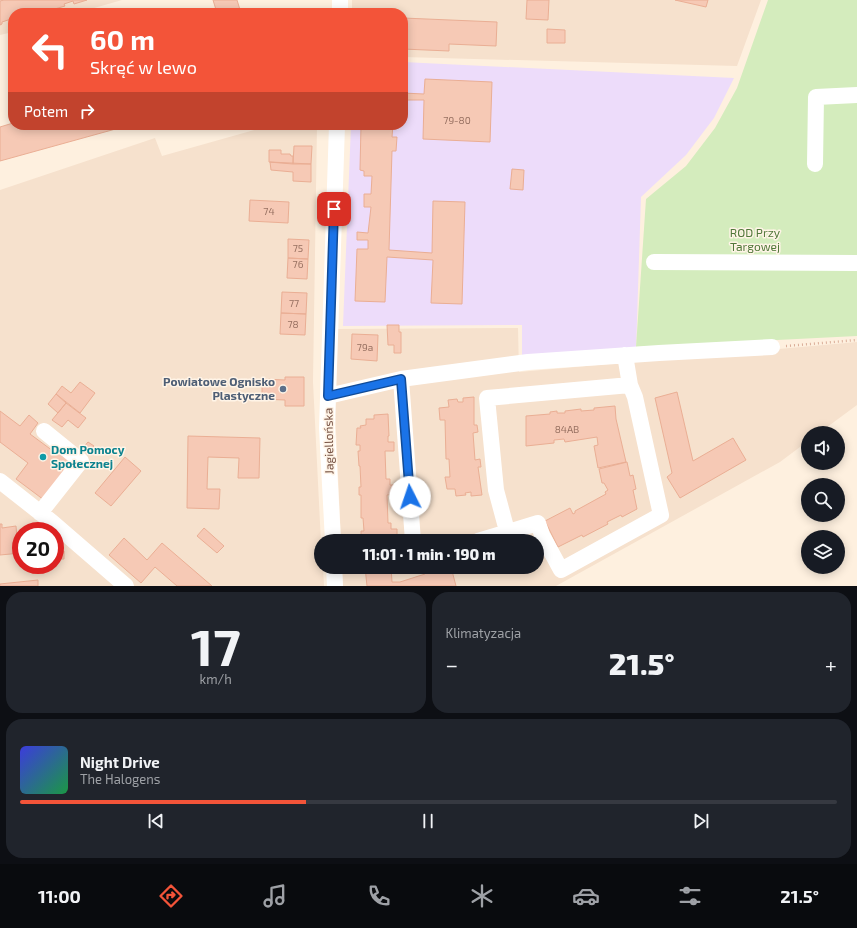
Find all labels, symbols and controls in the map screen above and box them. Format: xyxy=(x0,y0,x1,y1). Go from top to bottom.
text: 60 m xyxy=(90,22,155,56)
icon: left xyxy=(24,24,76,76)
text: Skręć w lewo xyxy=(90,56,197,78)
icon: right xyxy=(76,100,98,122)
text: Potem xyxy=(24,102,68,120)
house number: 79-80 xyxy=(443,114,471,126)
pin xyxy=(317,192,351,226)
icon: arrive xyxy=(323,198,345,220)
house number: 74 xyxy=(263,205,275,217)
park label: ROD Przy Targowej xyxy=(730,225,781,254)
house number: 75 xyxy=(293,242,303,254)
house number: 76 xyxy=(293,258,304,270)
house number: 77 xyxy=(289,297,299,309)
house number: 78 xyxy=(287,318,299,330)
house number: 79a xyxy=(357,341,373,353)
place label: Powiatowe Ognisko Plastyczne xyxy=(163,374,275,403)
marker: Powiatowe Ognisko Plastyczne xyxy=(278,384,288,394)
street label: Jagiellońska xyxy=(320,408,336,474)
house number: 84AB xyxy=(555,423,579,435)
map controls xyxy=(801,426,845,574)
button: sound xyxy=(801,426,845,470)
place label: Dom Pomocy Społecznej xyxy=(51,442,125,471)
marker: Dom Pomocy Społecznej xyxy=(38,452,48,462)
position arrow xyxy=(389,476,431,518)
button: search xyxy=(801,478,845,522)
speed limit sign: 20 xyxy=(12,522,64,574)
button: layers xyxy=(801,530,845,574)
text: 11:01 · 1 min · 190 m xyxy=(362,545,496,563)
text: 17 xyxy=(191,614,241,676)
text: Klimatyzacja xyxy=(446,625,521,641)
text: 21.5° xyxy=(609,645,674,681)
text: − xyxy=(446,651,458,677)
text: + xyxy=(825,651,837,677)
text: km/h xyxy=(200,671,232,687)
text: Night Drive xyxy=(80,753,160,771)
text: The Halogens xyxy=(80,771,160,787)
icon: previous xyxy=(145,810,167,832)
icon: pause xyxy=(417,810,439,832)
icon: next xyxy=(690,810,712,832)
icon: directions xyxy=(157,882,185,910)
icon: music xyxy=(261,882,289,910)
icon: phone xyxy=(365,882,393,910)
icon: climate xyxy=(468,882,496,910)
icon: car xyxy=(572,882,600,910)
icon: filters xyxy=(676,882,704,910)
text: 11:00 xyxy=(38,885,81,907)
text: 21.5° xyxy=(780,885,819,907)

